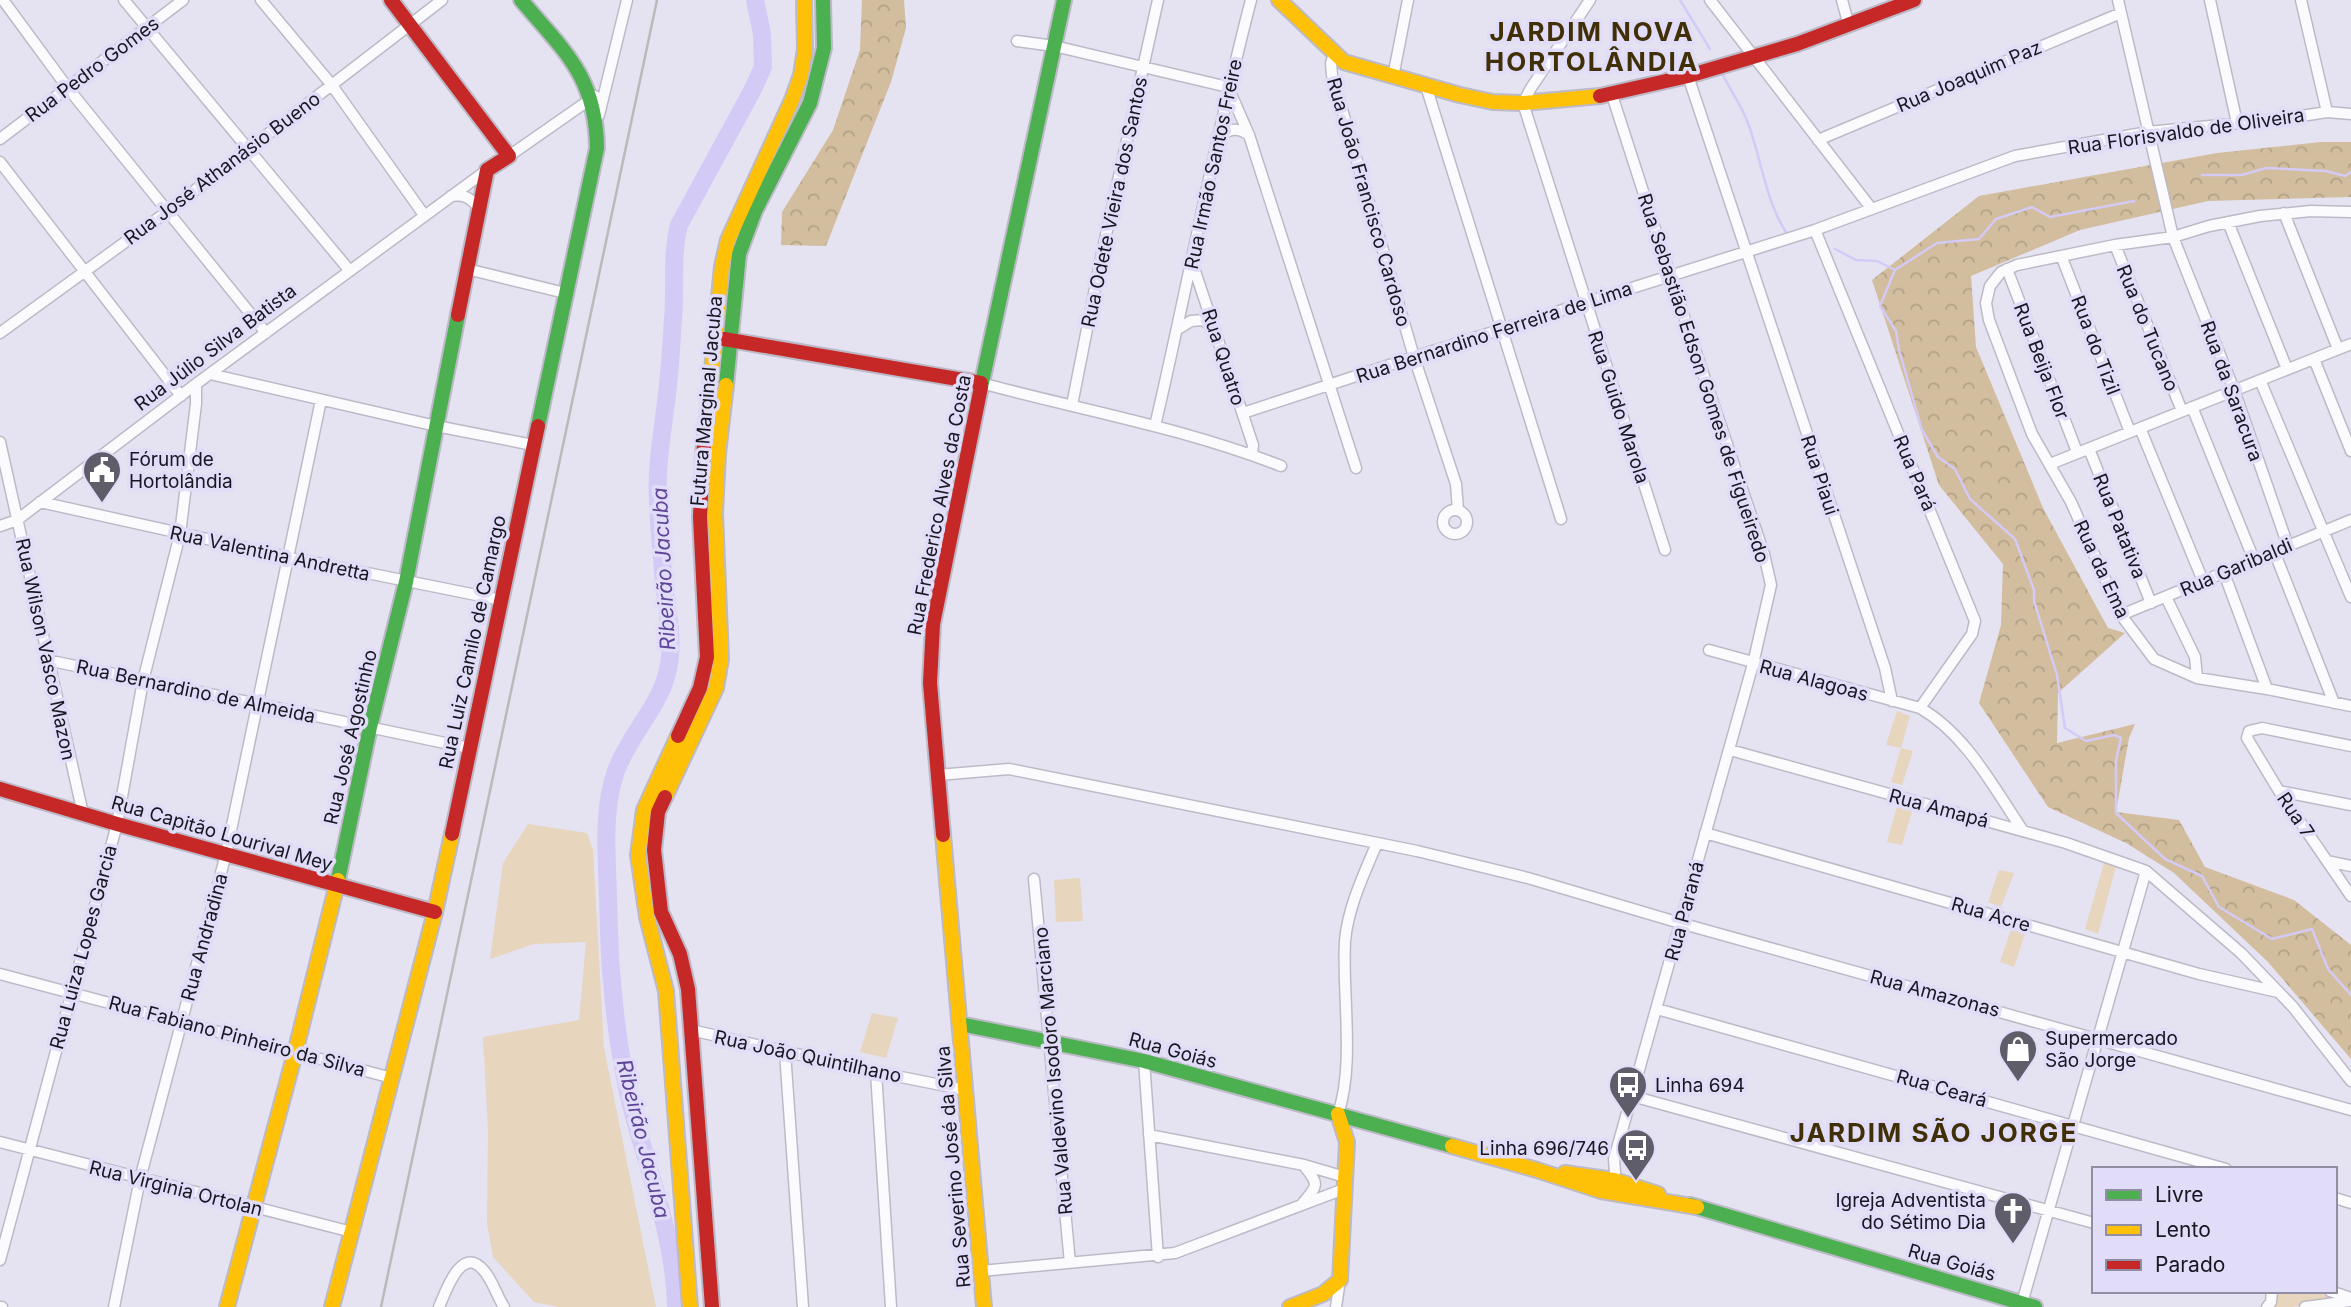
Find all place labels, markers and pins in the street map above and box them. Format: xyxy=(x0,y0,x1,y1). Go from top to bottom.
place label: Fórum de Hortolândia xyxy=(129,448,233,493)
public building icon: Fórum de Hortolândia xyxy=(81,449,123,504)
place label: Supermercado São Jorge xyxy=(2045,1027,2178,1072)
shop icon: Supermercado São Jorge xyxy=(1997,1028,2039,1083)
bus stop icon: Linha 694 xyxy=(1607,1064,1649,1119)
place label: Linha 694 xyxy=(1655,1074,1745,1097)
bus stop icon: Linha 696/746 xyxy=(1615,1127,1657,1182)
place label: Linha 696/746 xyxy=(1479,1137,1609,1160)
place label: Igreja Adventista do Sétimo Dia xyxy=(1835,1189,1986,1234)
church icon: Igreja Adventista do Sétimo Dia xyxy=(1992,1190,2034,1245)

